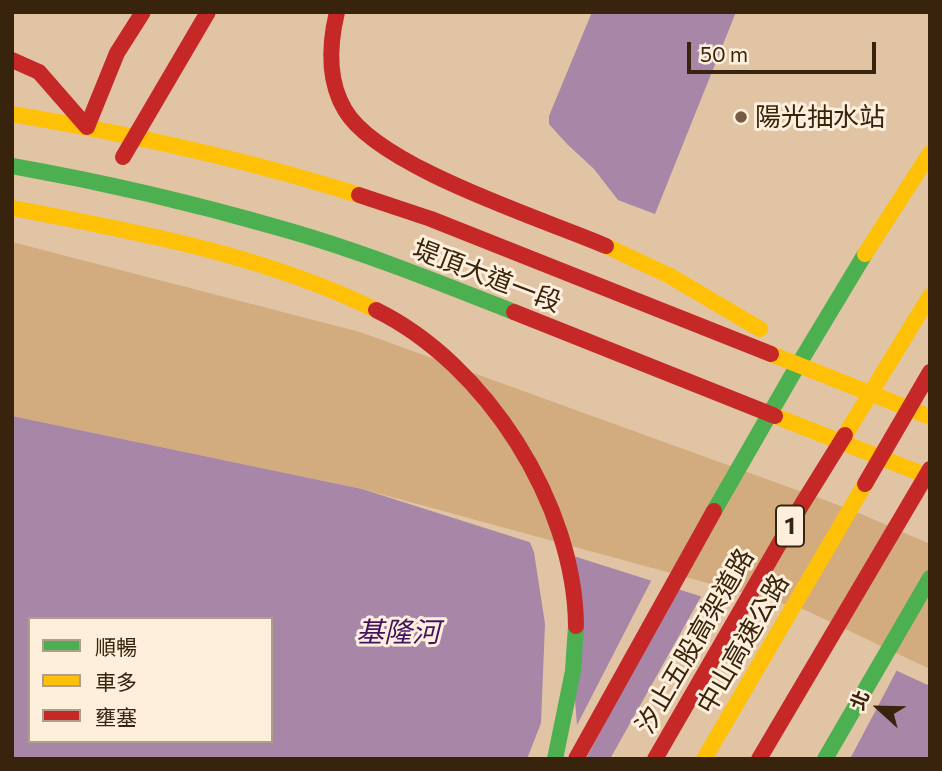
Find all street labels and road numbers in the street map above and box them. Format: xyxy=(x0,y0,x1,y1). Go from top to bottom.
street label: 堤頂大道一段 xyxy=(409,233,565,319)
road number: 1 xyxy=(776,505,804,546)
street label: 汐止五股高架道路 xyxy=(629,543,761,739)
street label: 中山高速公路 xyxy=(690,569,796,719)

